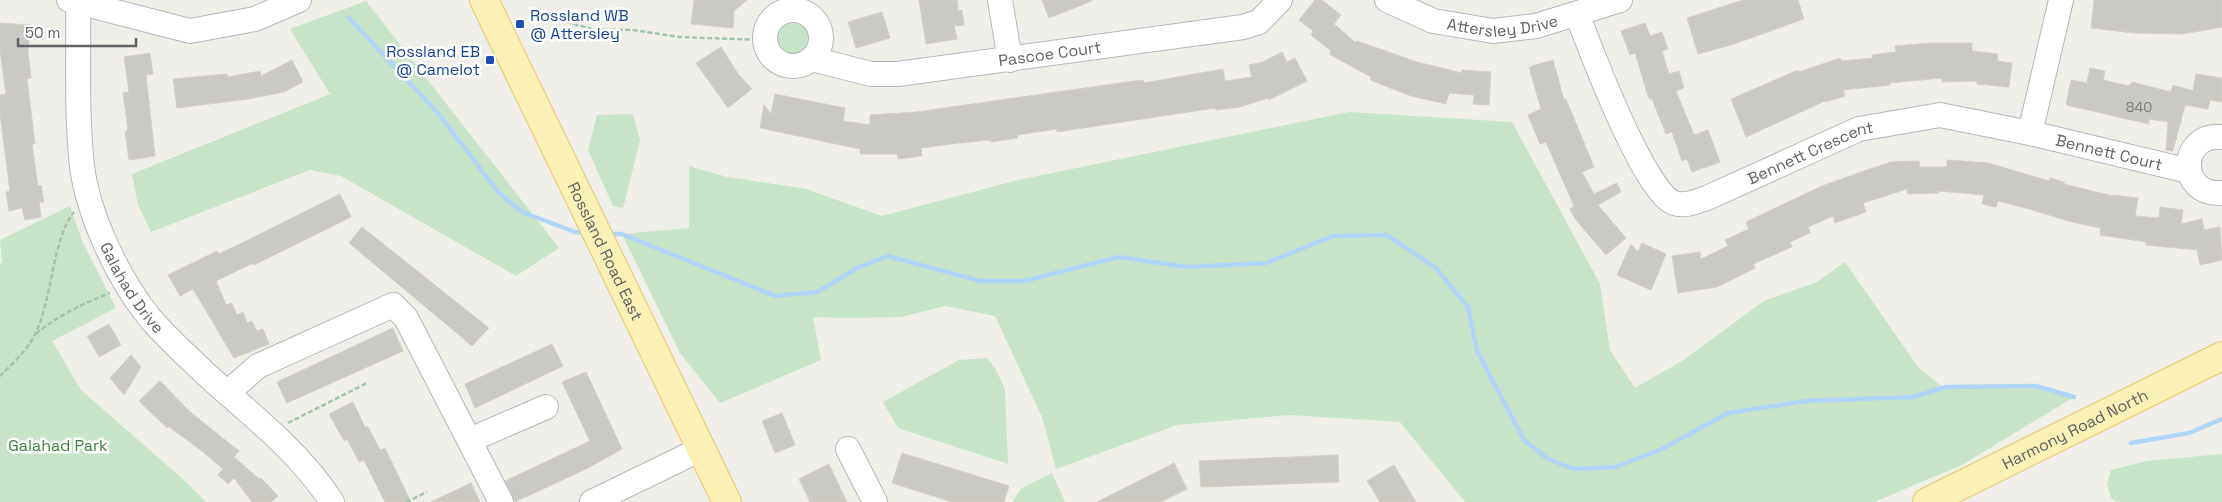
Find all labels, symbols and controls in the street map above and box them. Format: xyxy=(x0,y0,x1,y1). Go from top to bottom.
place label: Rossland WB @ Attersley xyxy=(530,5,629,44)
street label: Attersley Drive xyxy=(1445,9,1560,41)
scale bar xyxy=(18,15,135,47)
marker: Rossland WB @ Attersley xyxy=(514,18,526,30)
text: 50 m xyxy=(25,23,60,42)
street label: Pascoe Court xyxy=(997,36,1102,71)
place label: Rossland EB @ Camelot xyxy=(386,41,480,80)
marker: Rossland EB @ Camelot xyxy=(484,54,496,66)
house number: 840 xyxy=(2126,98,2152,116)
street label: Bennett Crescent xyxy=(1744,116,1875,189)
street label: Bennett Court xyxy=(2054,129,2165,175)
street label: Rossland Road East xyxy=(563,178,648,324)
street label: Galahad Drive xyxy=(96,239,169,338)
street label: Harmony Road North xyxy=(1998,384,2151,474)
park label: Galahad Park xyxy=(8,435,108,456)

